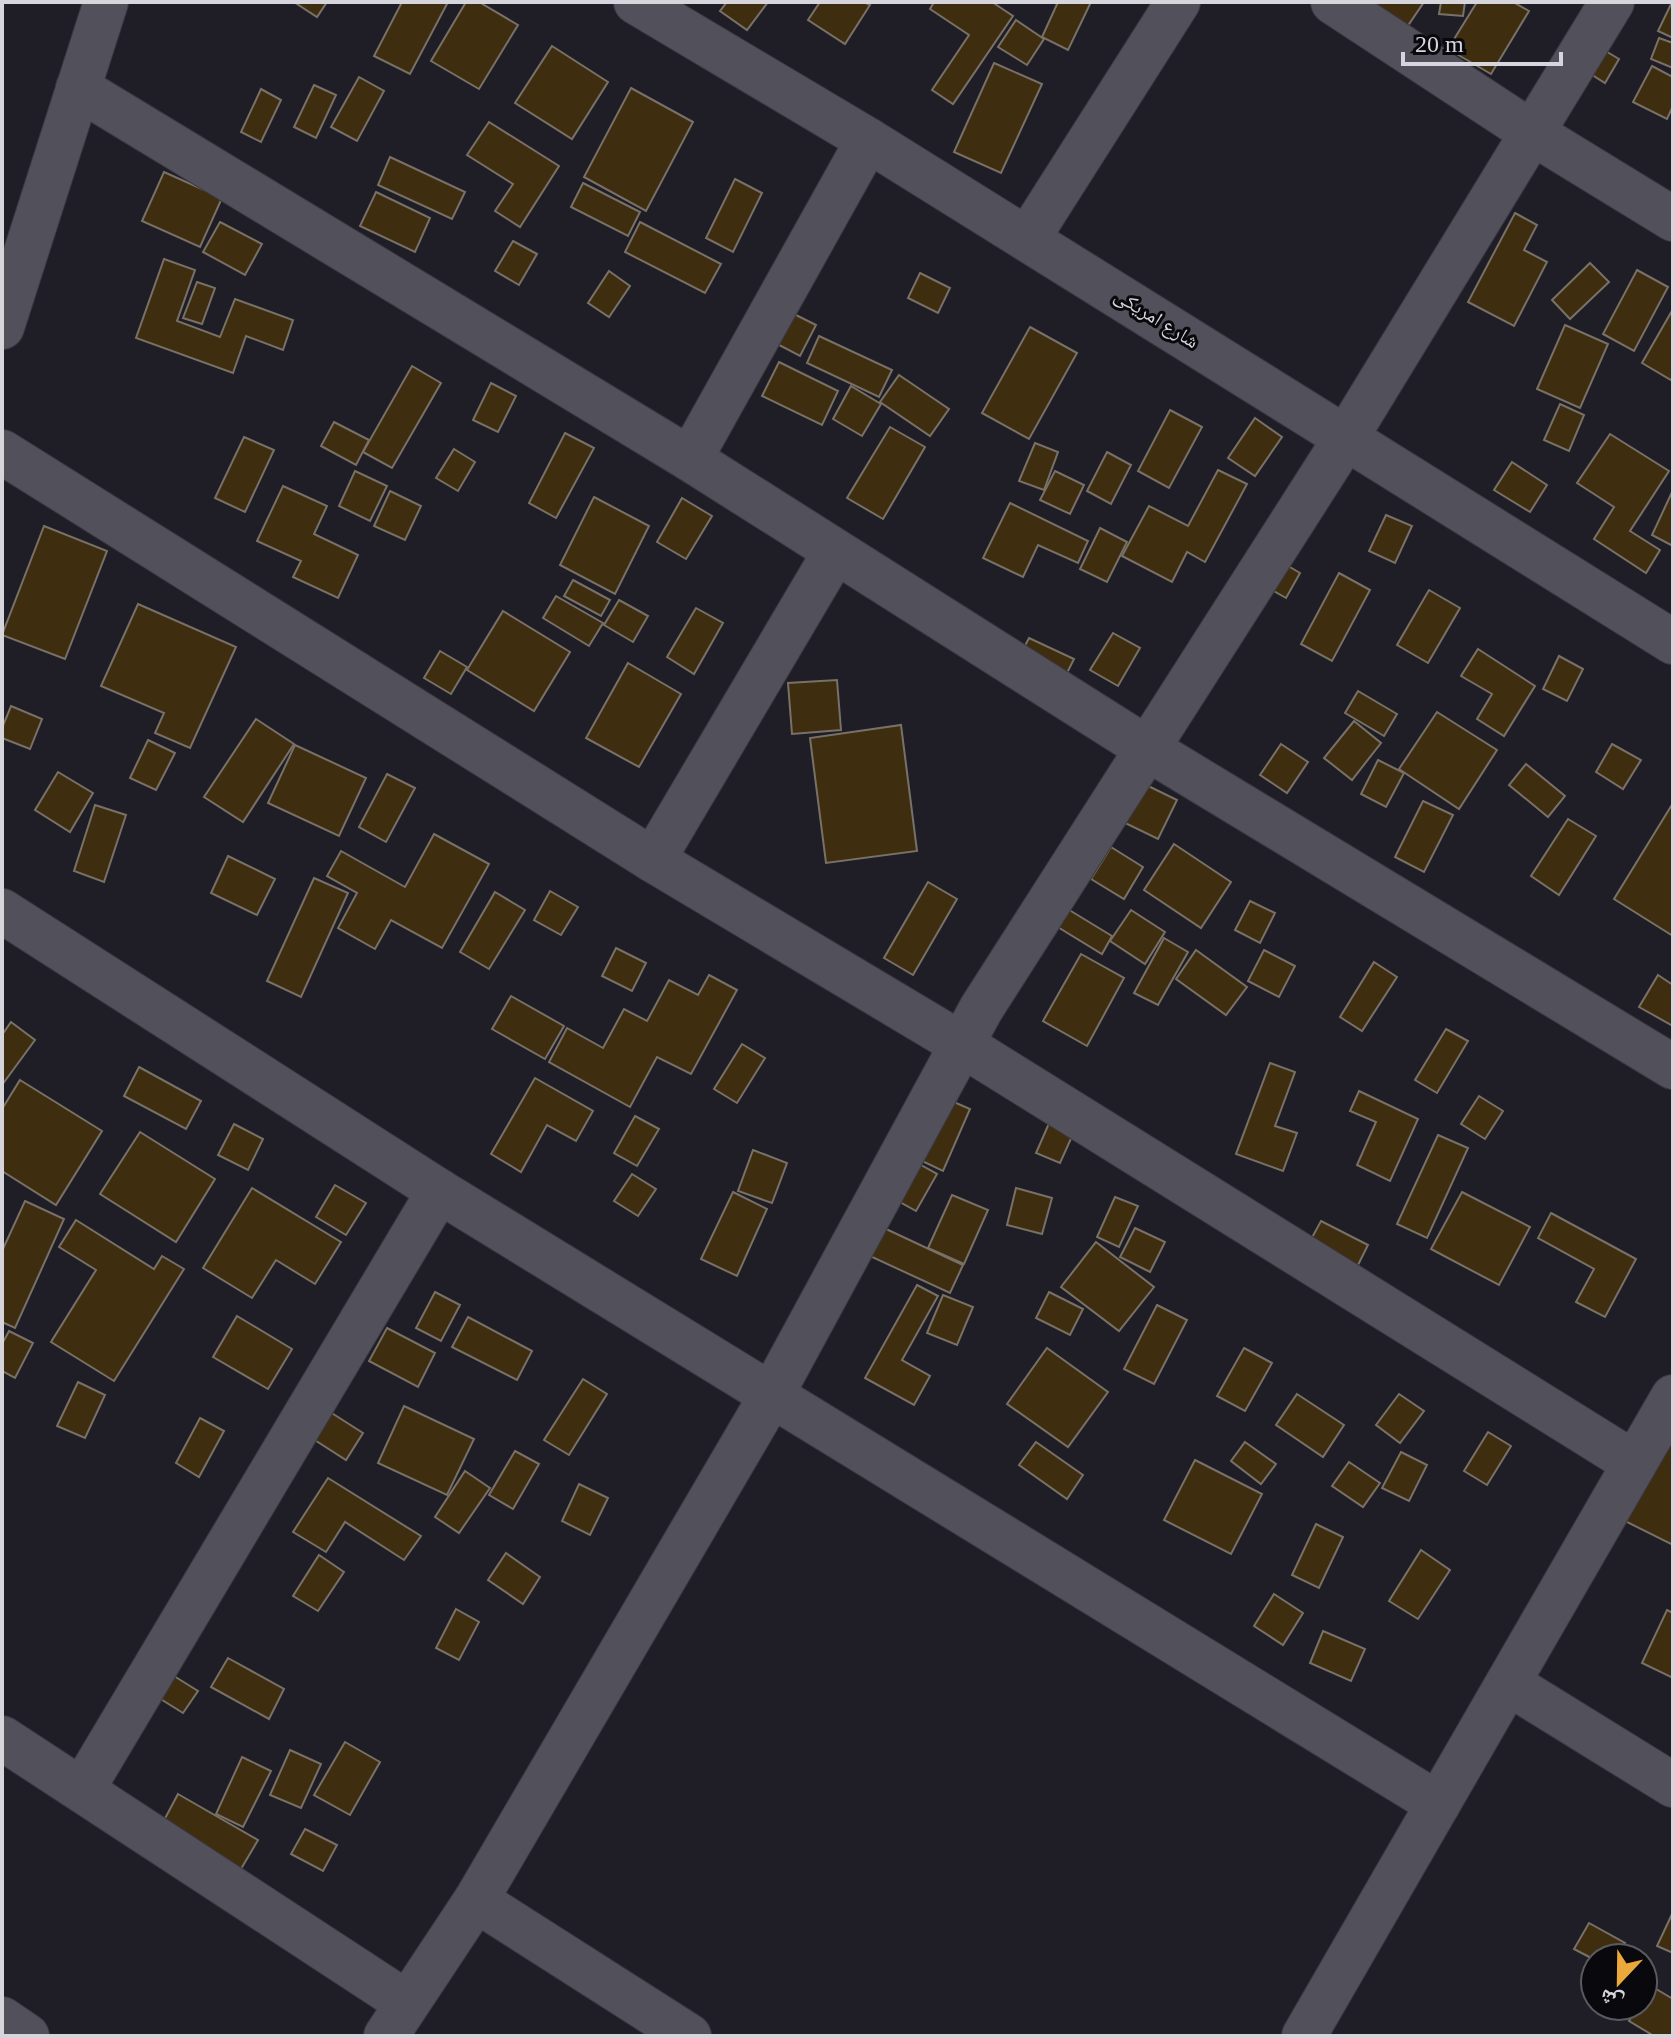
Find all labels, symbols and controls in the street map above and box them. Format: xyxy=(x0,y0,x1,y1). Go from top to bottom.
scale bar xyxy=(1403,16,1561,66)
text: 20 m xyxy=(1415,31,1464,57)
street label: شارع امريكى xyxy=(1110,284,1203,354)
north arrow xyxy=(1579,1942,1659,2022)
text: ش xyxy=(1596,1983,1628,2016)

